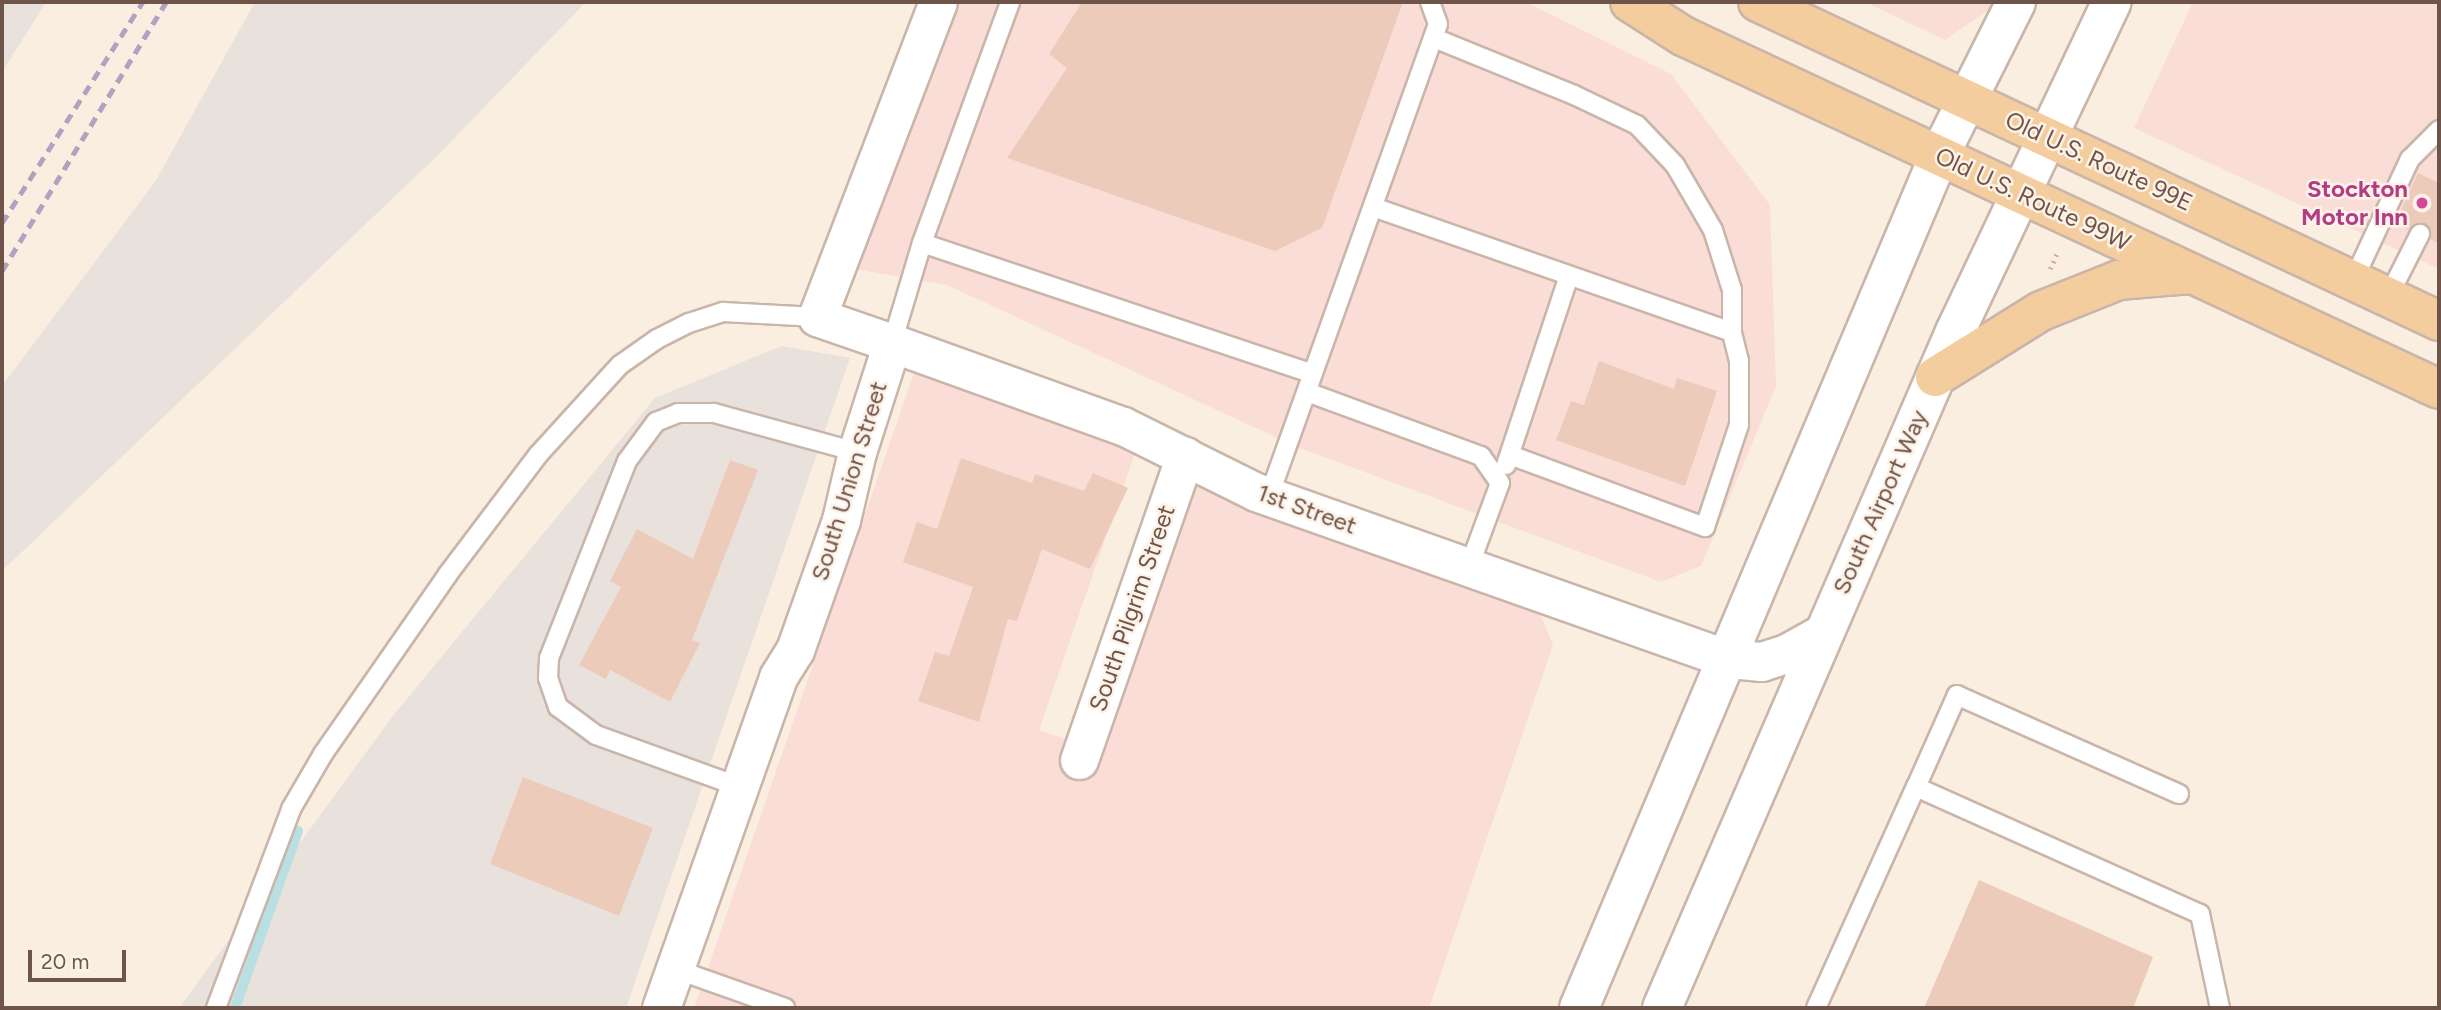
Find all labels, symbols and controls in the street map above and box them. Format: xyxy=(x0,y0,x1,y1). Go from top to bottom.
street label: Old U.S. Route 99E xyxy=(2001,105,2197,217)
street label: Old U.S. Route 99W xyxy=(1931,141,2135,257)
place label: Stockton Motor Inn xyxy=(2301,175,2408,231)
marker: Stockton Motor Inn xyxy=(2414,195,2430,211)
street label: South Union Street xyxy=(805,378,893,584)
street label: South Airport Way xyxy=(1827,406,1933,598)
street label: 1st Street xyxy=(1254,478,1360,540)
street label: South Pilgrim Street xyxy=(1083,501,1181,715)
scale bar xyxy=(32,936,130,980)
text: 20 m xyxy=(41,949,89,974)

